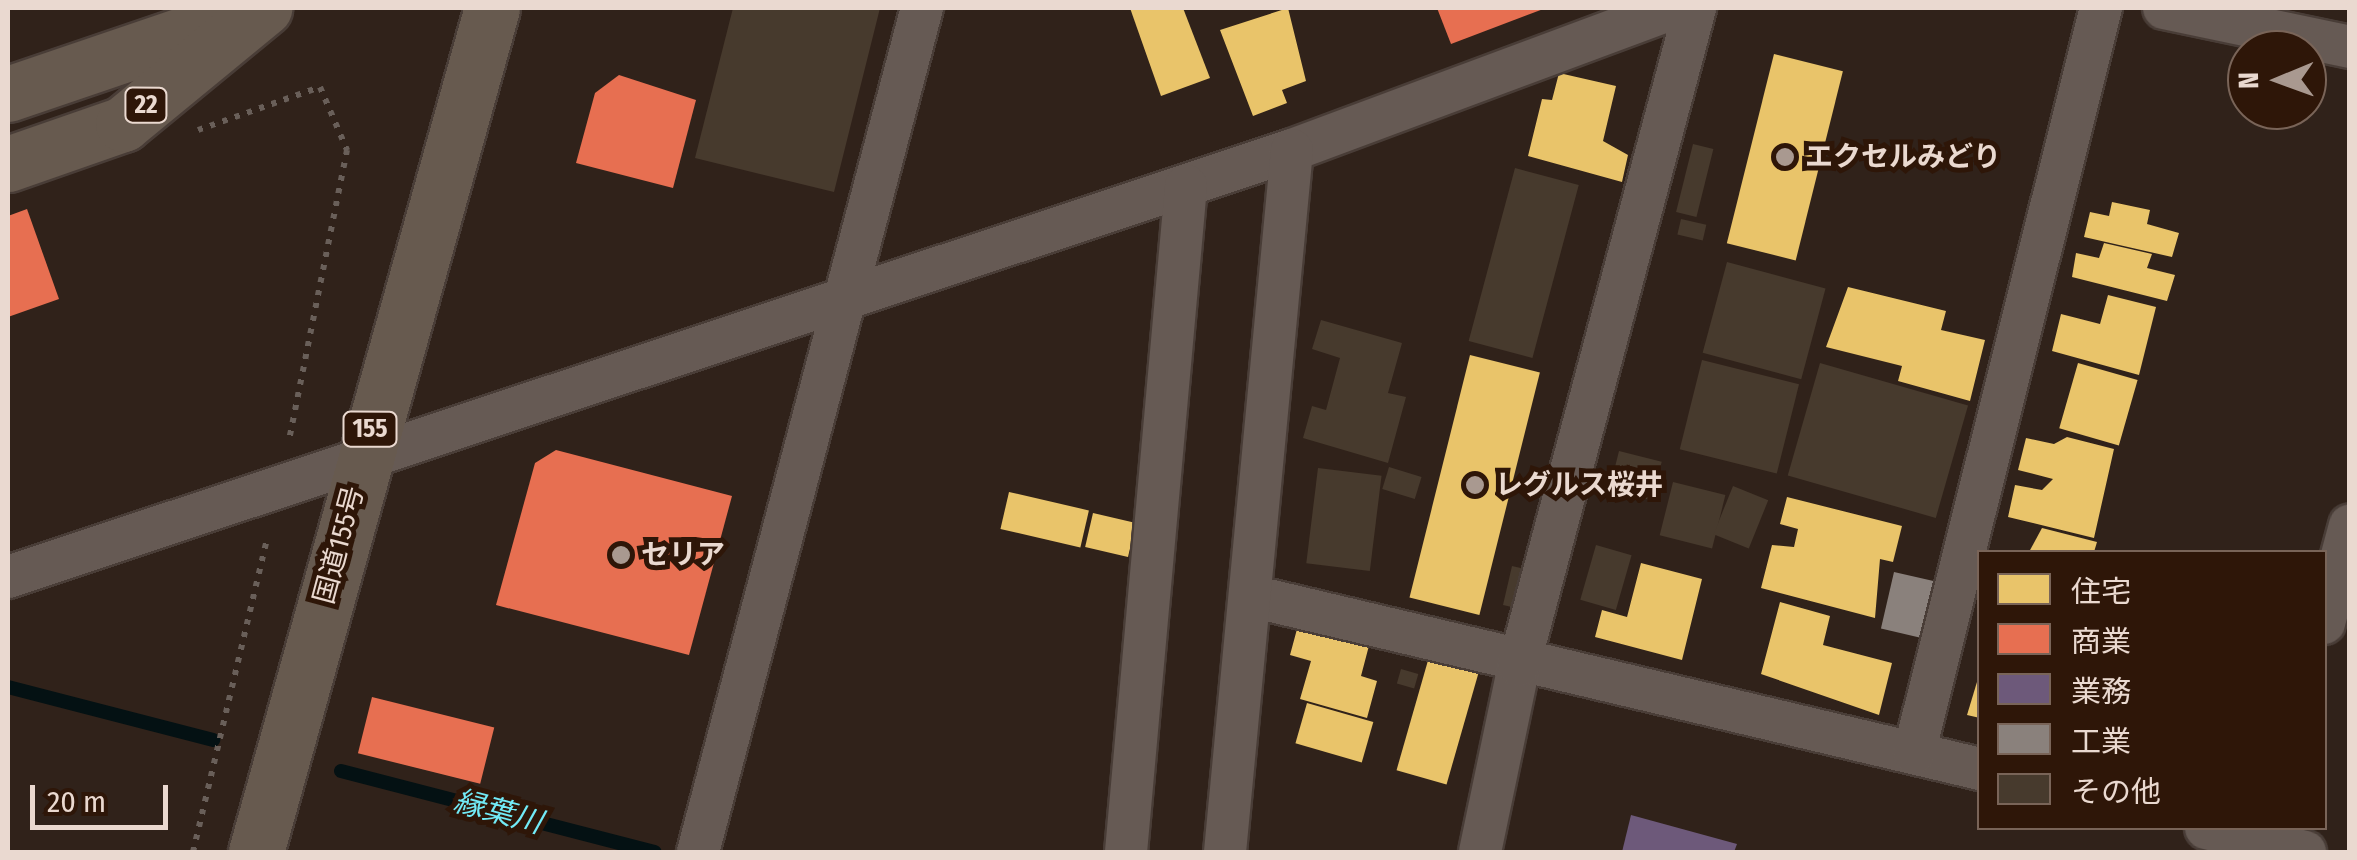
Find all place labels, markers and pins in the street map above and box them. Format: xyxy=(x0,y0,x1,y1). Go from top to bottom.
place label: エクセルみどり xyxy=(1805,140,2001,174)
marker: エクセルみどり xyxy=(1774,146,1796,168)
place label: レグルス桜井 xyxy=(1495,468,1663,502)
marker: レグルス桜井 xyxy=(1464,474,1486,496)
place label: セリア xyxy=(641,538,725,572)
marker: セリア xyxy=(610,544,632,566)

